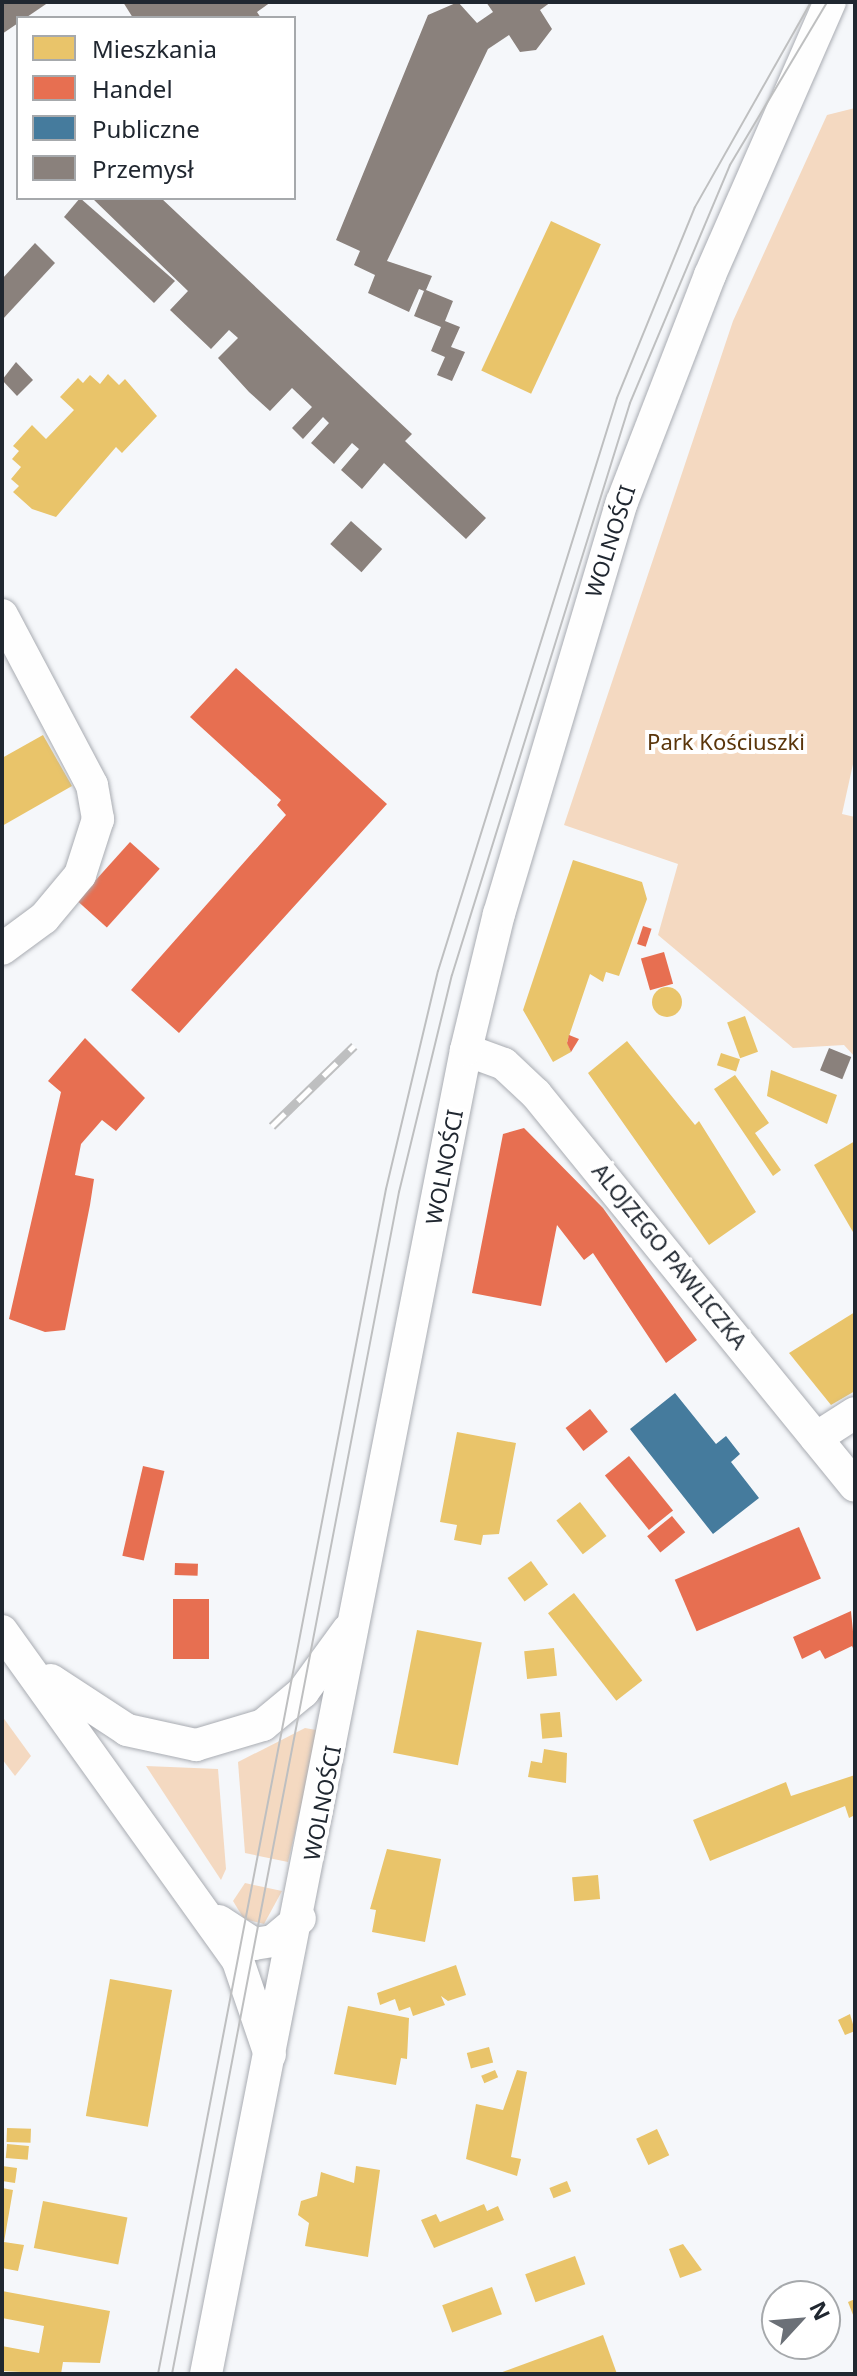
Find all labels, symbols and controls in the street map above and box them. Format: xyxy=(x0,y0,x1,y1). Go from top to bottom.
legend xyxy=(16,16,296,200)
text: Mieszkania xyxy=(92,32,217,65)
text: Handel xyxy=(92,72,173,105)
text: Publiczne xyxy=(92,112,200,145)
text: Przemysł xyxy=(92,152,194,185)
street label: WOLNOŚCI xyxy=(579,482,641,600)
park label: Park Kościuszki xyxy=(647,729,805,755)
street label: WOLNOŚCI xyxy=(420,1107,468,1227)
street label: ALOJZEGO PAWLICZKA xyxy=(587,1158,753,1354)
street label: WOLNOŚCI xyxy=(298,1743,346,1863)
north arrow xyxy=(761,2280,841,2360)
text: N xyxy=(803,2296,838,2325)

